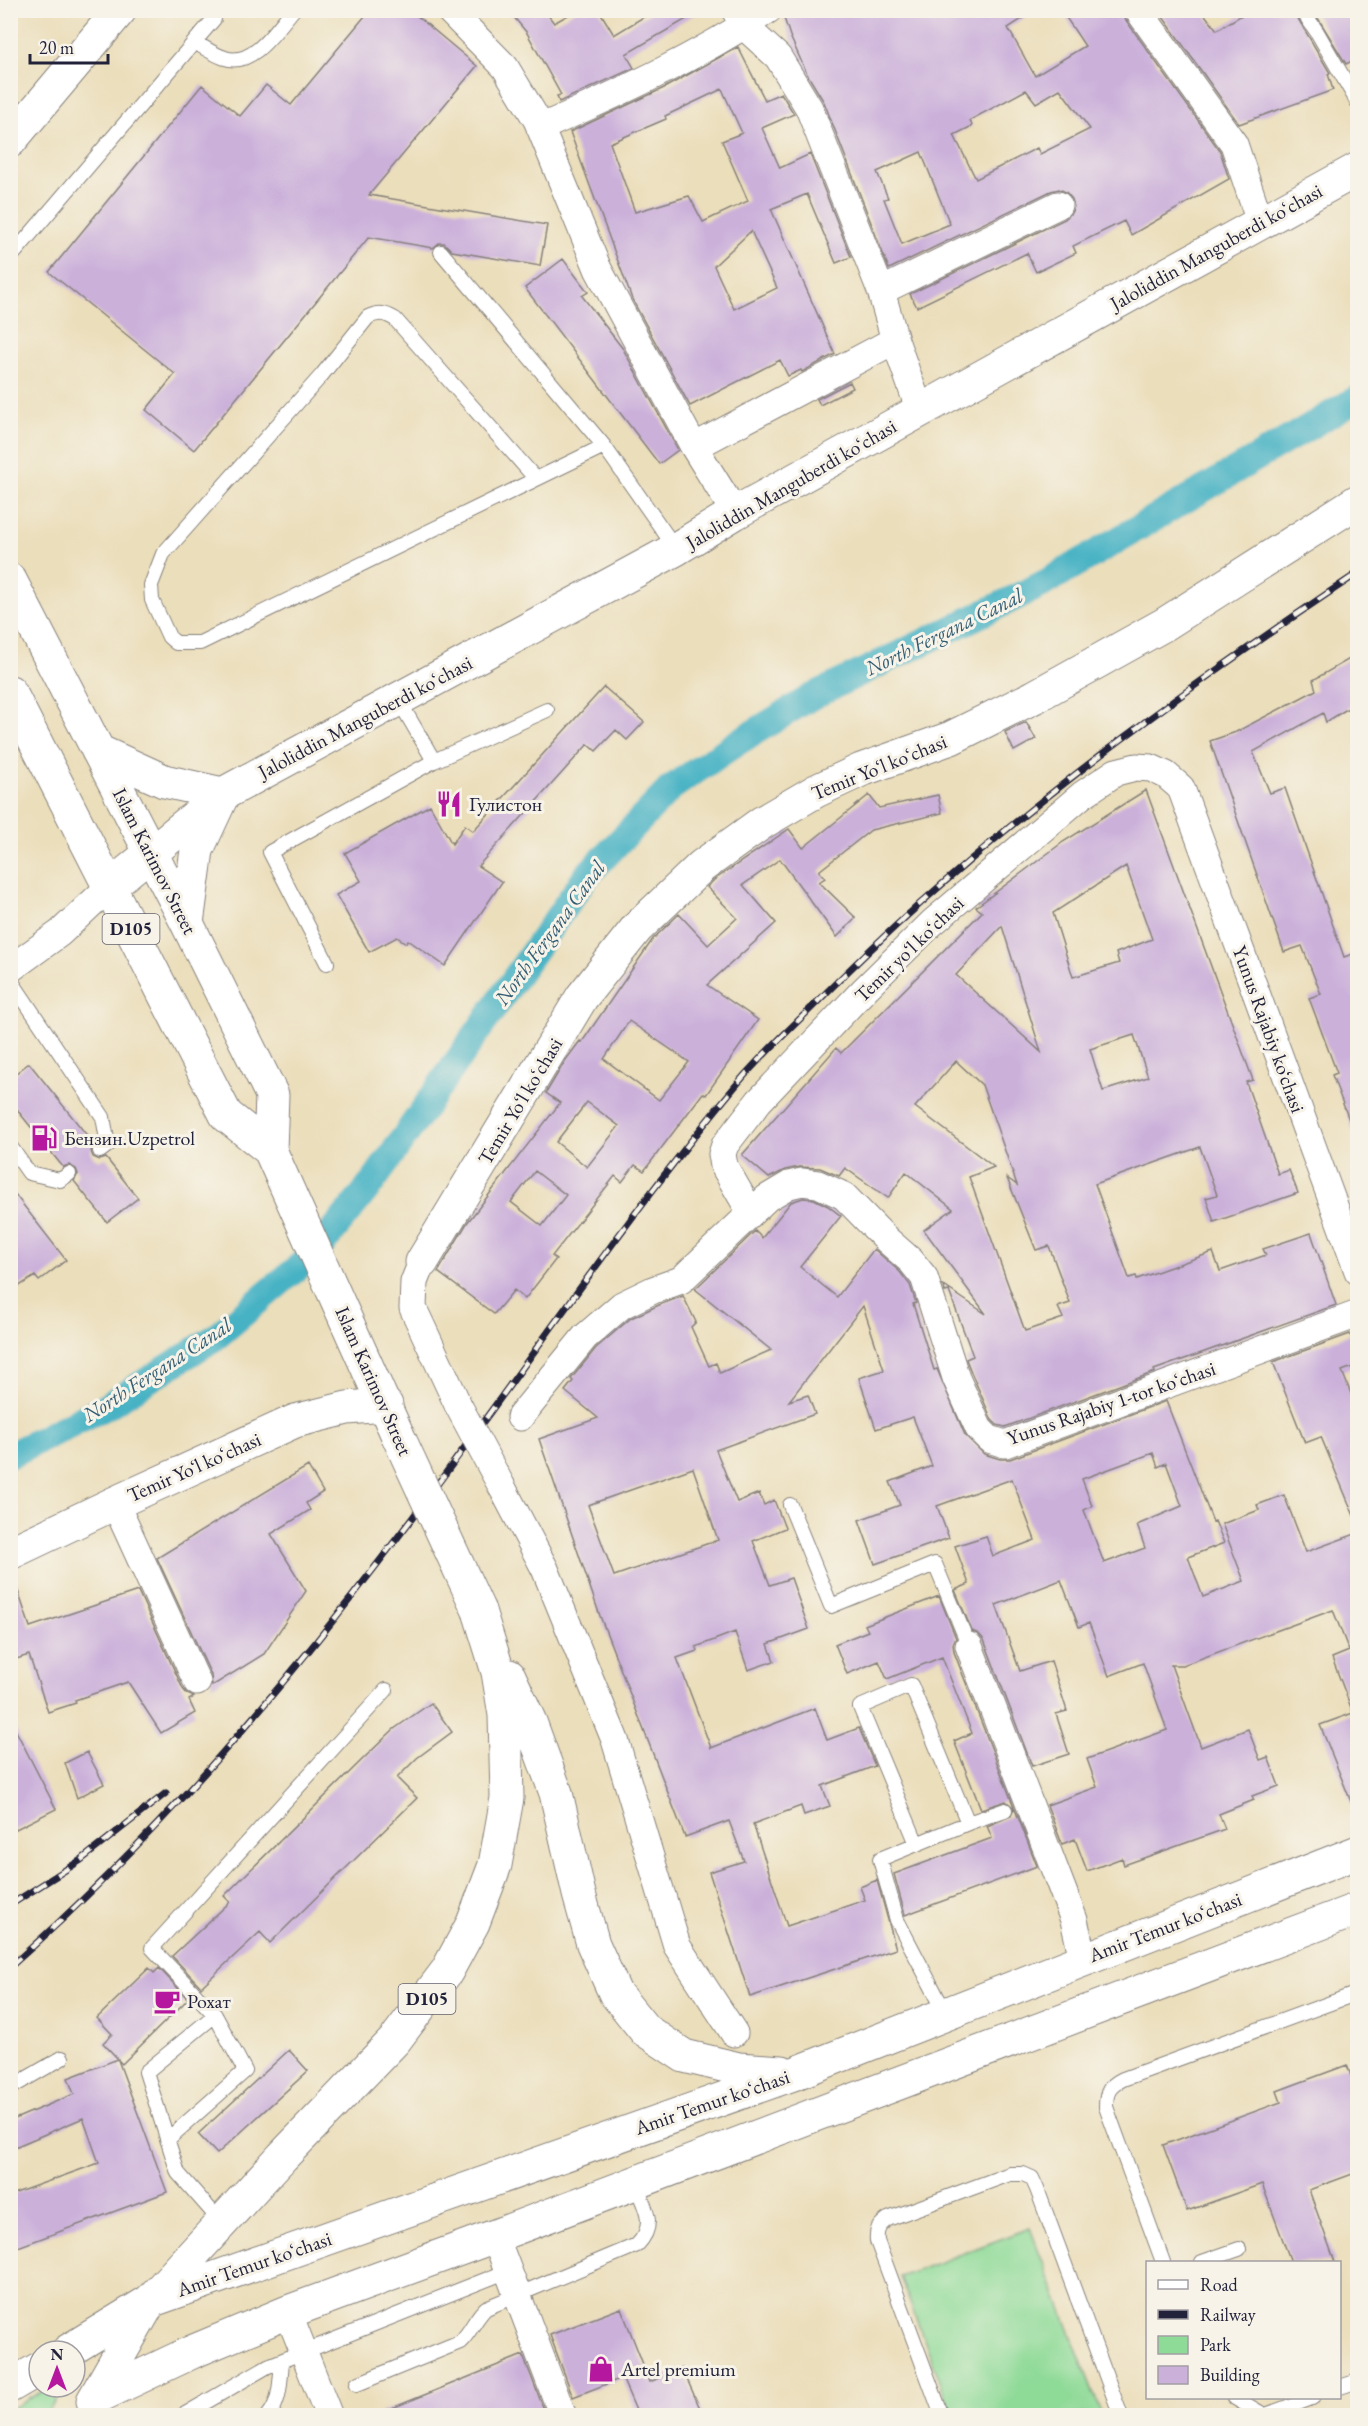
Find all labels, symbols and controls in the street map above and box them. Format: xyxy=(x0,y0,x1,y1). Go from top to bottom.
scale bar xyxy=(30,27,108,65)
text: 20 m xyxy=(39,36,74,59)
street label: Jaloliddin Manguberdi koʻchasi xyxy=(1103,178,1327,317)
street label: Jaloliddin Manguberdi koʻchasi xyxy=(679,413,901,556)
water label: North Fergana Canal xyxy=(860,581,1028,682)
street label: Jaloliddin Manguberdi koʻchasi xyxy=(252,649,477,785)
street label: Temir Yoʻl koʻchasi xyxy=(808,728,951,806)
street label: Islam Karimov Street xyxy=(107,784,203,939)
restaurant icon: Гулистон xyxy=(434,789,464,819)
place label: Гулистон xyxy=(469,791,542,817)
water label: North Fergana Canal xyxy=(488,854,612,1011)
street label: Temir yoʻl koʻchasi xyxy=(849,890,969,1008)
road number: D105 xyxy=(102,914,160,944)
street label: Yunus Rajabiy ko‘chasi xyxy=(1227,942,1311,1116)
street label: Temir Yoʻl koʻchasi xyxy=(472,1033,568,1169)
fuel station icon: Бензин.Uzpetrol xyxy=(29,1123,59,1153)
place label: Бензин.Uzpetrol xyxy=(64,1125,195,1151)
street label: Islam Karimov Street xyxy=(329,1302,419,1460)
water label: North Fergana Canal xyxy=(76,1311,237,1428)
street label: Yunus Rajabiy 1-tor koʻchasi xyxy=(1003,1355,1219,1451)
street label: Temir Yoʻl koʻchasi xyxy=(123,1426,265,1508)
street label: Amir Temur koʻchasi xyxy=(1084,1886,1245,1969)
road number: D105 xyxy=(398,1984,456,2014)
cafe icon: Рохат xyxy=(152,1986,182,2016)
place label: Рохат xyxy=(187,1988,231,2014)
street label: Amir Temur koʻchasi xyxy=(630,2063,793,2141)
street label: Amir Temur koʻchasi xyxy=(172,2225,335,2303)
legend xyxy=(1146,2261,1341,2399)
text: Road xyxy=(1200,2273,1239,2296)
text: Railway xyxy=(1200,2303,1256,2326)
text: Park xyxy=(1200,2333,1231,2356)
north arrow xyxy=(27,2339,87,2399)
text: N xyxy=(51,2344,64,2365)
shop icon: Artel premium xyxy=(586,2354,616,2384)
place label: Artel premium xyxy=(620,2356,736,2382)
text: Building xyxy=(1200,2363,1260,2386)

